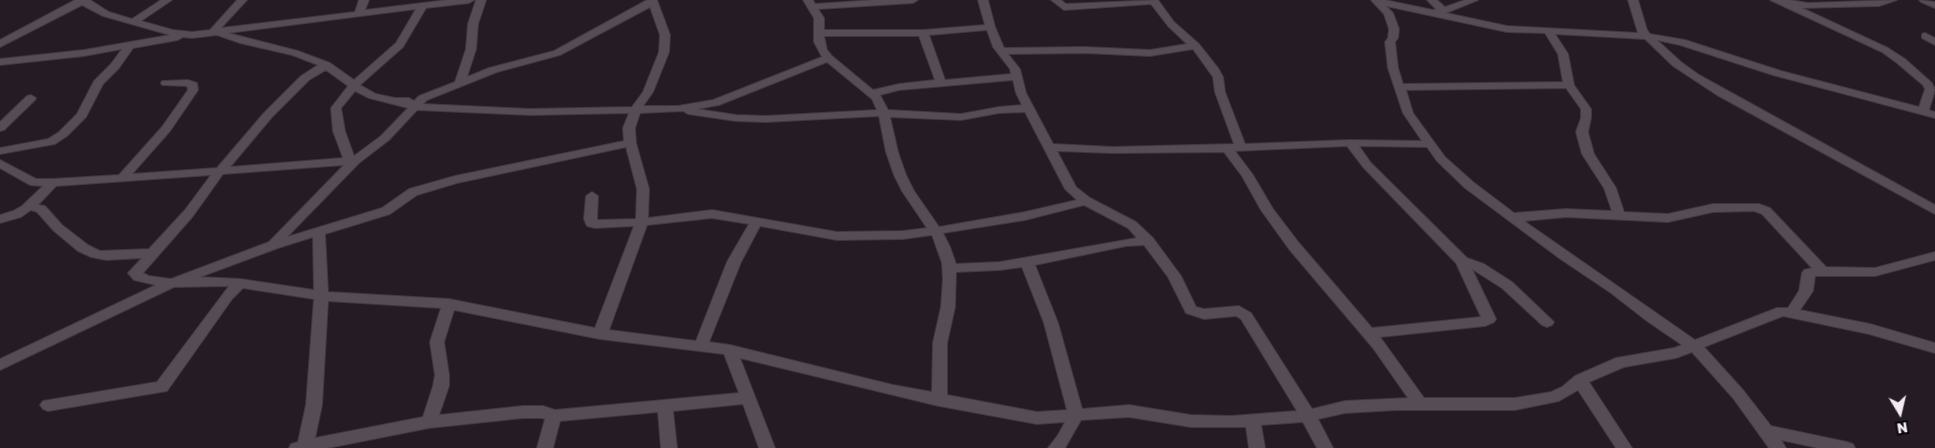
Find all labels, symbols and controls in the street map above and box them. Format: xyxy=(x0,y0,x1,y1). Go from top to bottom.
north arrow xyxy=(1875,388,1925,438)
text: N xyxy=(1896,419,1909,438)

